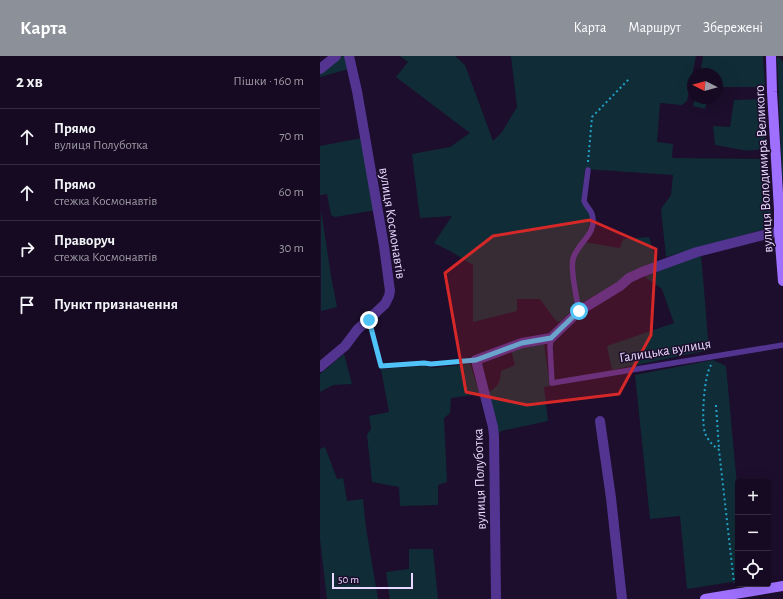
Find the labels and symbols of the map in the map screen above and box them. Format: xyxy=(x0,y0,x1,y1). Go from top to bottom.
north arrow xyxy=(687,68,723,104)
street label: вулиця Володимира Великого xyxy=(753,85,775,253)
street label: вулиця Космонавтів xyxy=(376,166,408,280)
route start xyxy=(570,302,588,320)
route end xyxy=(360,311,378,329)
street label: Галицька вулиця xyxy=(618,337,712,365)
street label: вулиця Полуботка xyxy=(471,428,489,530)
scale bar xyxy=(332,571,413,590)

